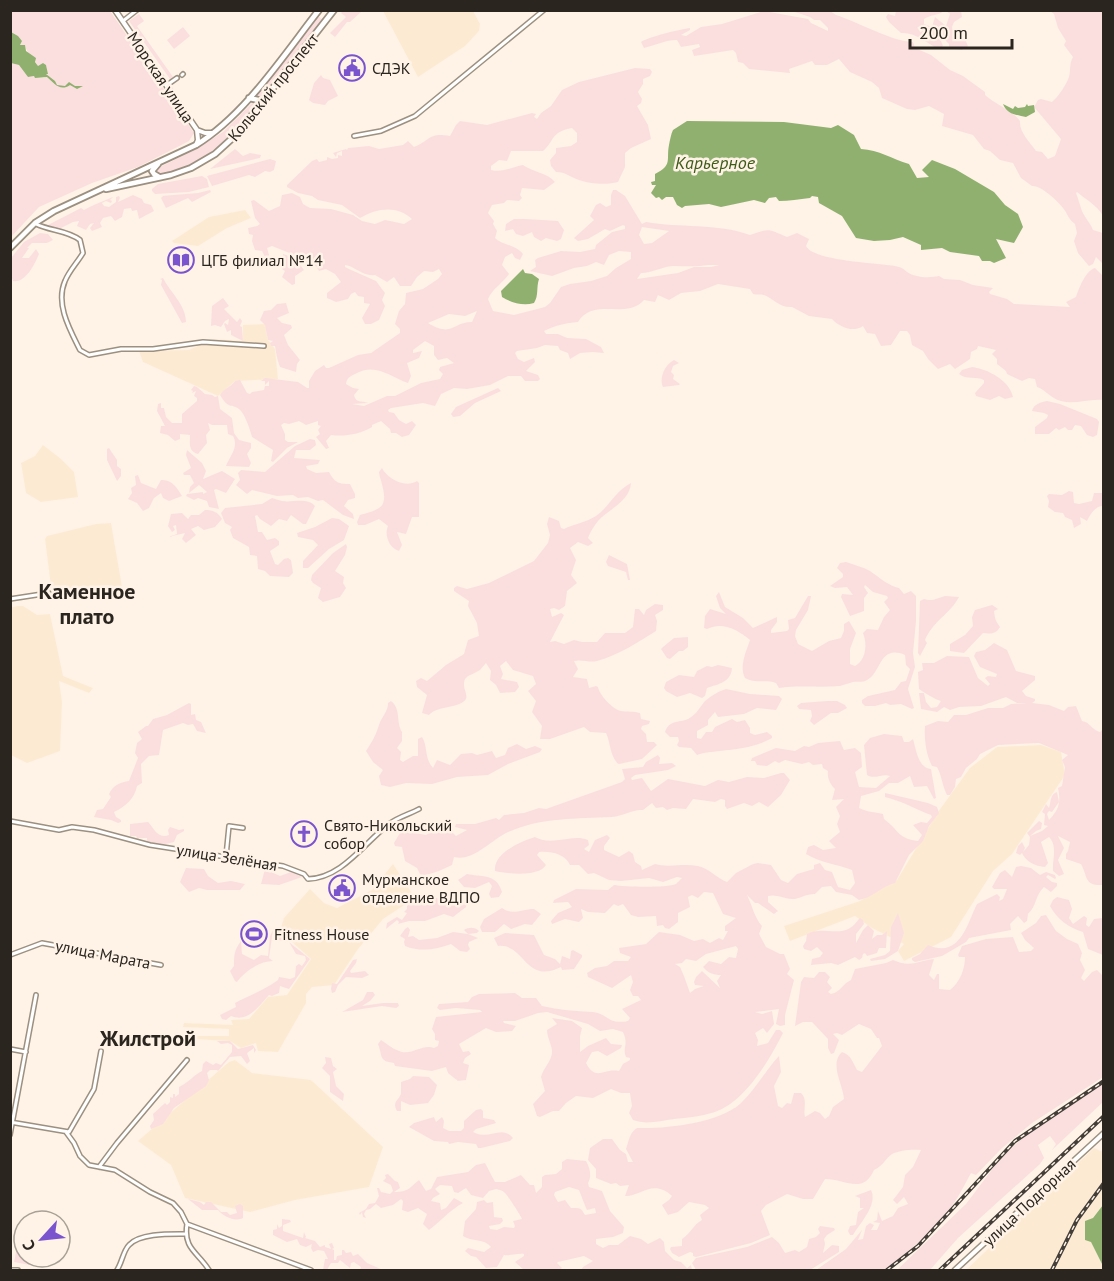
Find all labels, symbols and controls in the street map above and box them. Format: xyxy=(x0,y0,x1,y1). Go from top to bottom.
scale bar xyxy=(910,12,1012,50)
text: 200 m xyxy=(919,21,968,44)
street label: Морская улица xyxy=(123,28,199,126)
street label: Кольский проспект xyxy=(223,29,323,145)
public building icon: СДЭК xyxy=(337,53,367,83)
place label: СДЭК xyxy=(372,58,411,78)
water label: Карьерное xyxy=(675,151,756,174)
library icon: ЦГБ филиал №14 xyxy=(166,245,196,275)
place label: ЦГБ филиал №14 xyxy=(201,250,323,270)
district label: Каменное плато xyxy=(39,577,136,630)
place label: Свято-Никольский собор xyxy=(324,815,452,853)
church icon: Свято-Никольский собор xyxy=(289,819,319,849)
street label: улица Зелёная xyxy=(175,839,279,875)
place label: Мурманское отделение ВДПО xyxy=(362,869,480,907)
public building icon: Мурманское отделение ВДПО xyxy=(327,873,357,903)
sports icon: Fitness House xyxy=(239,919,269,949)
place label: Fitness House xyxy=(274,924,369,944)
street label: улица Марата xyxy=(54,935,152,973)
district label: Жилстрой xyxy=(99,1024,196,1052)
street label: улица Подгорная xyxy=(978,1154,1080,1250)
north arrow xyxy=(12,1209,72,1269)
text: С xyxy=(18,1237,40,1254)

